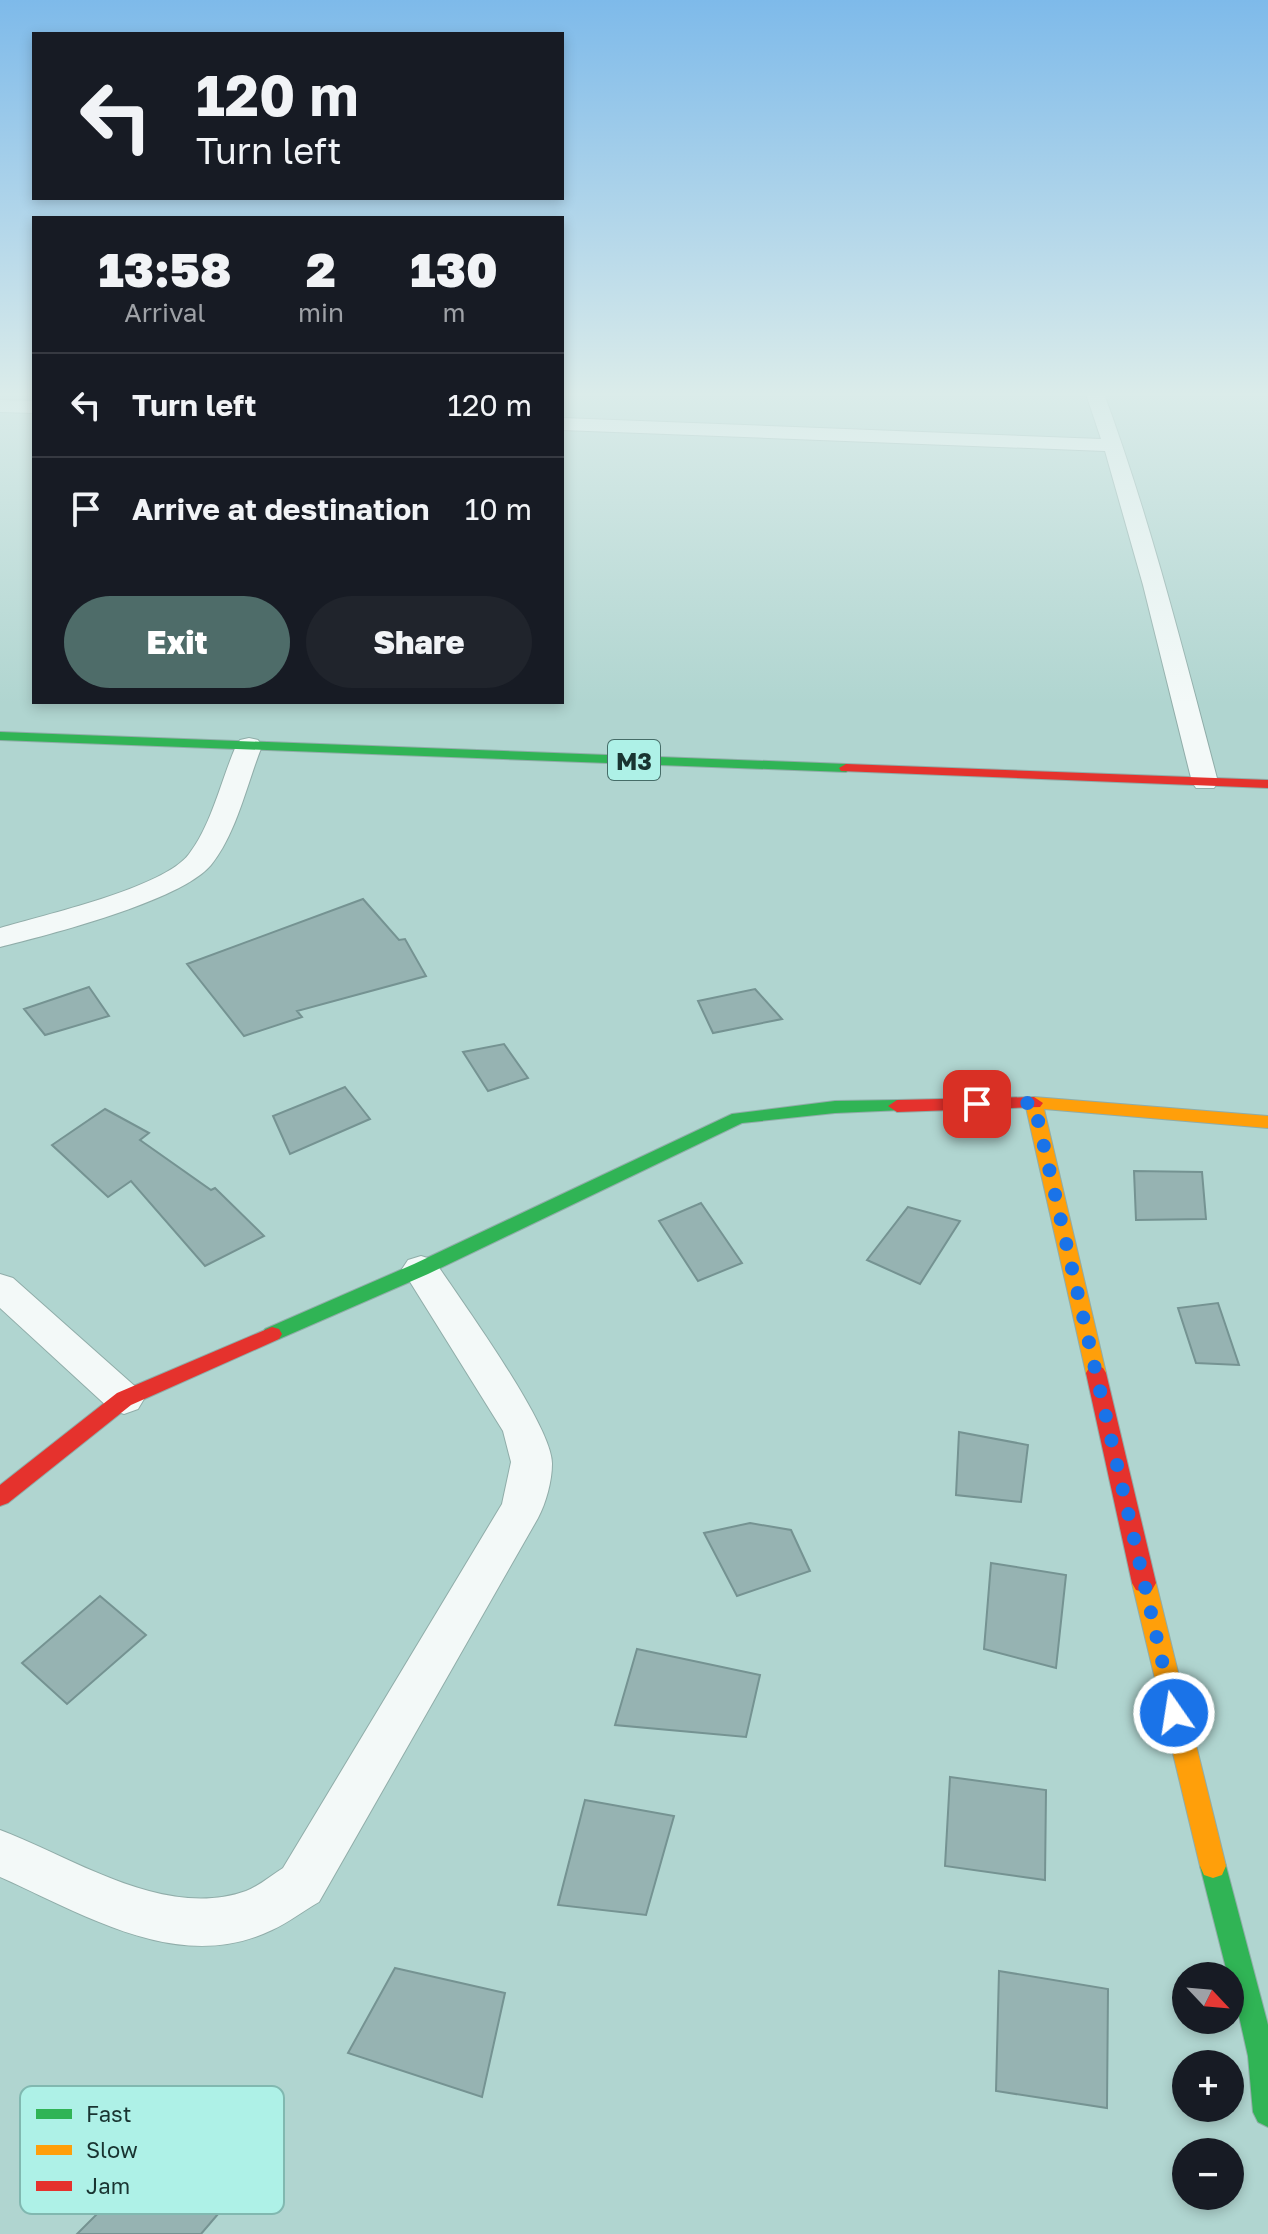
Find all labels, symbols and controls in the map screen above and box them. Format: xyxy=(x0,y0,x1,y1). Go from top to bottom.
text: 120 m xyxy=(196,61,358,128)
icon: left xyxy=(64,64,168,168)
text: Turn left xyxy=(196,129,342,172)
text: 13:58 xyxy=(98,240,232,298)
text: 2 xyxy=(306,240,336,298)
text: 130 xyxy=(410,240,498,298)
text: Arrival xyxy=(124,297,206,328)
text: min xyxy=(298,297,344,328)
text: m xyxy=(442,297,465,328)
icon: left xyxy=(64,383,108,427)
text: Turn left xyxy=(132,387,257,423)
text: 120 m xyxy=(447,387,532,423)
icon: arrive xyxy=(64,487,108,531)
text: Arrive at destination xyxy=(132,491,429,527)
text: 10 m xyxy=(465,491,532,527)
button: Exit xyxy=(64,596,290,688)
button: Share xyxy=(306,596,532,688)
road number: M3 xyxy=(608,740,660,780)
pin xyxy=(943,1070,1011,1138)
icon: arrive xyxy=(955,1082,999,1126)
position arrow xyxy=(1132,1671,1216,1755)
north arrow xyxy=(1172,1962,1244,2034)
map controls xyxy=(1172,1962,1244,2210)
button: + xyxy=(1172,2050,1244,2122)
legend xyxy=(20,2086,284,2214)
text: Fast xyxy=(86,2100,132,2127)
text: Slow xyxy=(86,2136,138,2163)
button: − xyxy=(1172,2138,1244,2210)
text: Jam xyxy=(86,2172,130,2199)

